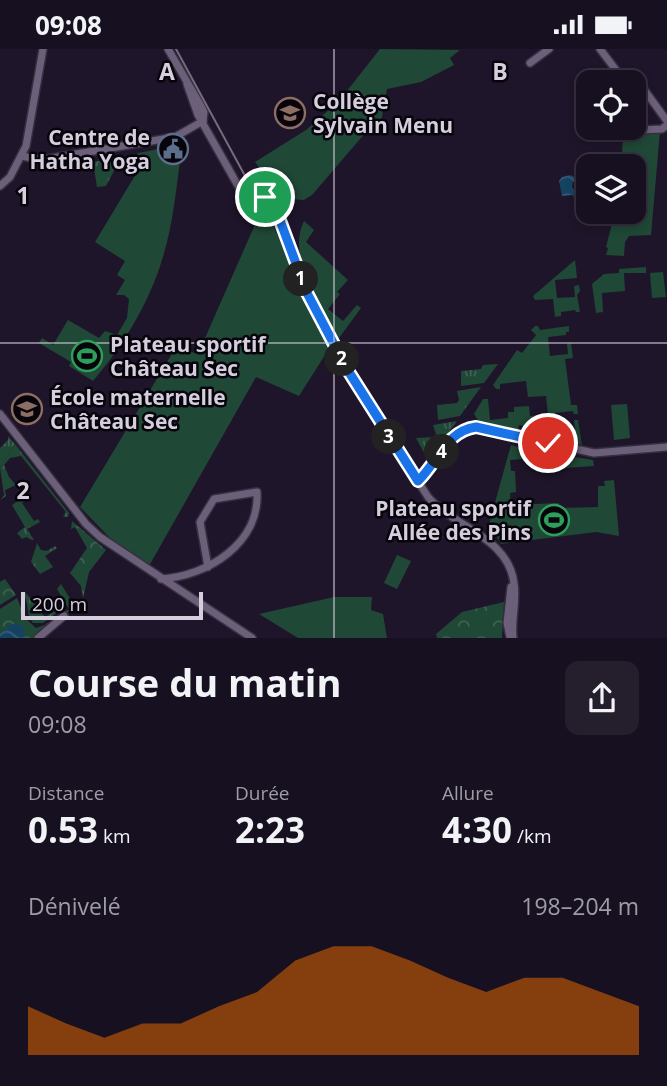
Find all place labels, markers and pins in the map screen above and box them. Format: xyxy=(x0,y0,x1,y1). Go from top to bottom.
place label: Collège Sylvain Menu xyxy=(313,87,453,139)
school or university icon: Collège Sylvain Menu xyxy=(273,96,307,130)
place label: Centre de Hatha Yoga xyxy=(30,123,150,175)
public building icon: Centre de Hatha Yoga xyxy=(156,132,190,166)
pin xyxy=(235,167,295,227)
pin: 1 xyxy=(284,261,318,296)
place label: Plateau sportif Château Sec xyxy=(110,330,268,382)
sports icon: Plateau sportif Château Sec xyxy=(70,339,104,373)
pin: 2 xyxy=(324,341,360,377)
place label: École maternelle Château Sec xyxy=(50,383,226,435)
school or university icon: École maternelle Château Sec xyxy=(10,392,44,426)
pin xyxy=(518,413,578,473)
pin: 3 xyxy=(372,419,406,455)
pin: 4 xyxy=(424,435,460,469)
place label: Plateau sportif Allée des Pins xyxy=(375,494,533,546)
sports icon: Plateau sportif Allée des Pins xyxy=(537,503,571,537)

